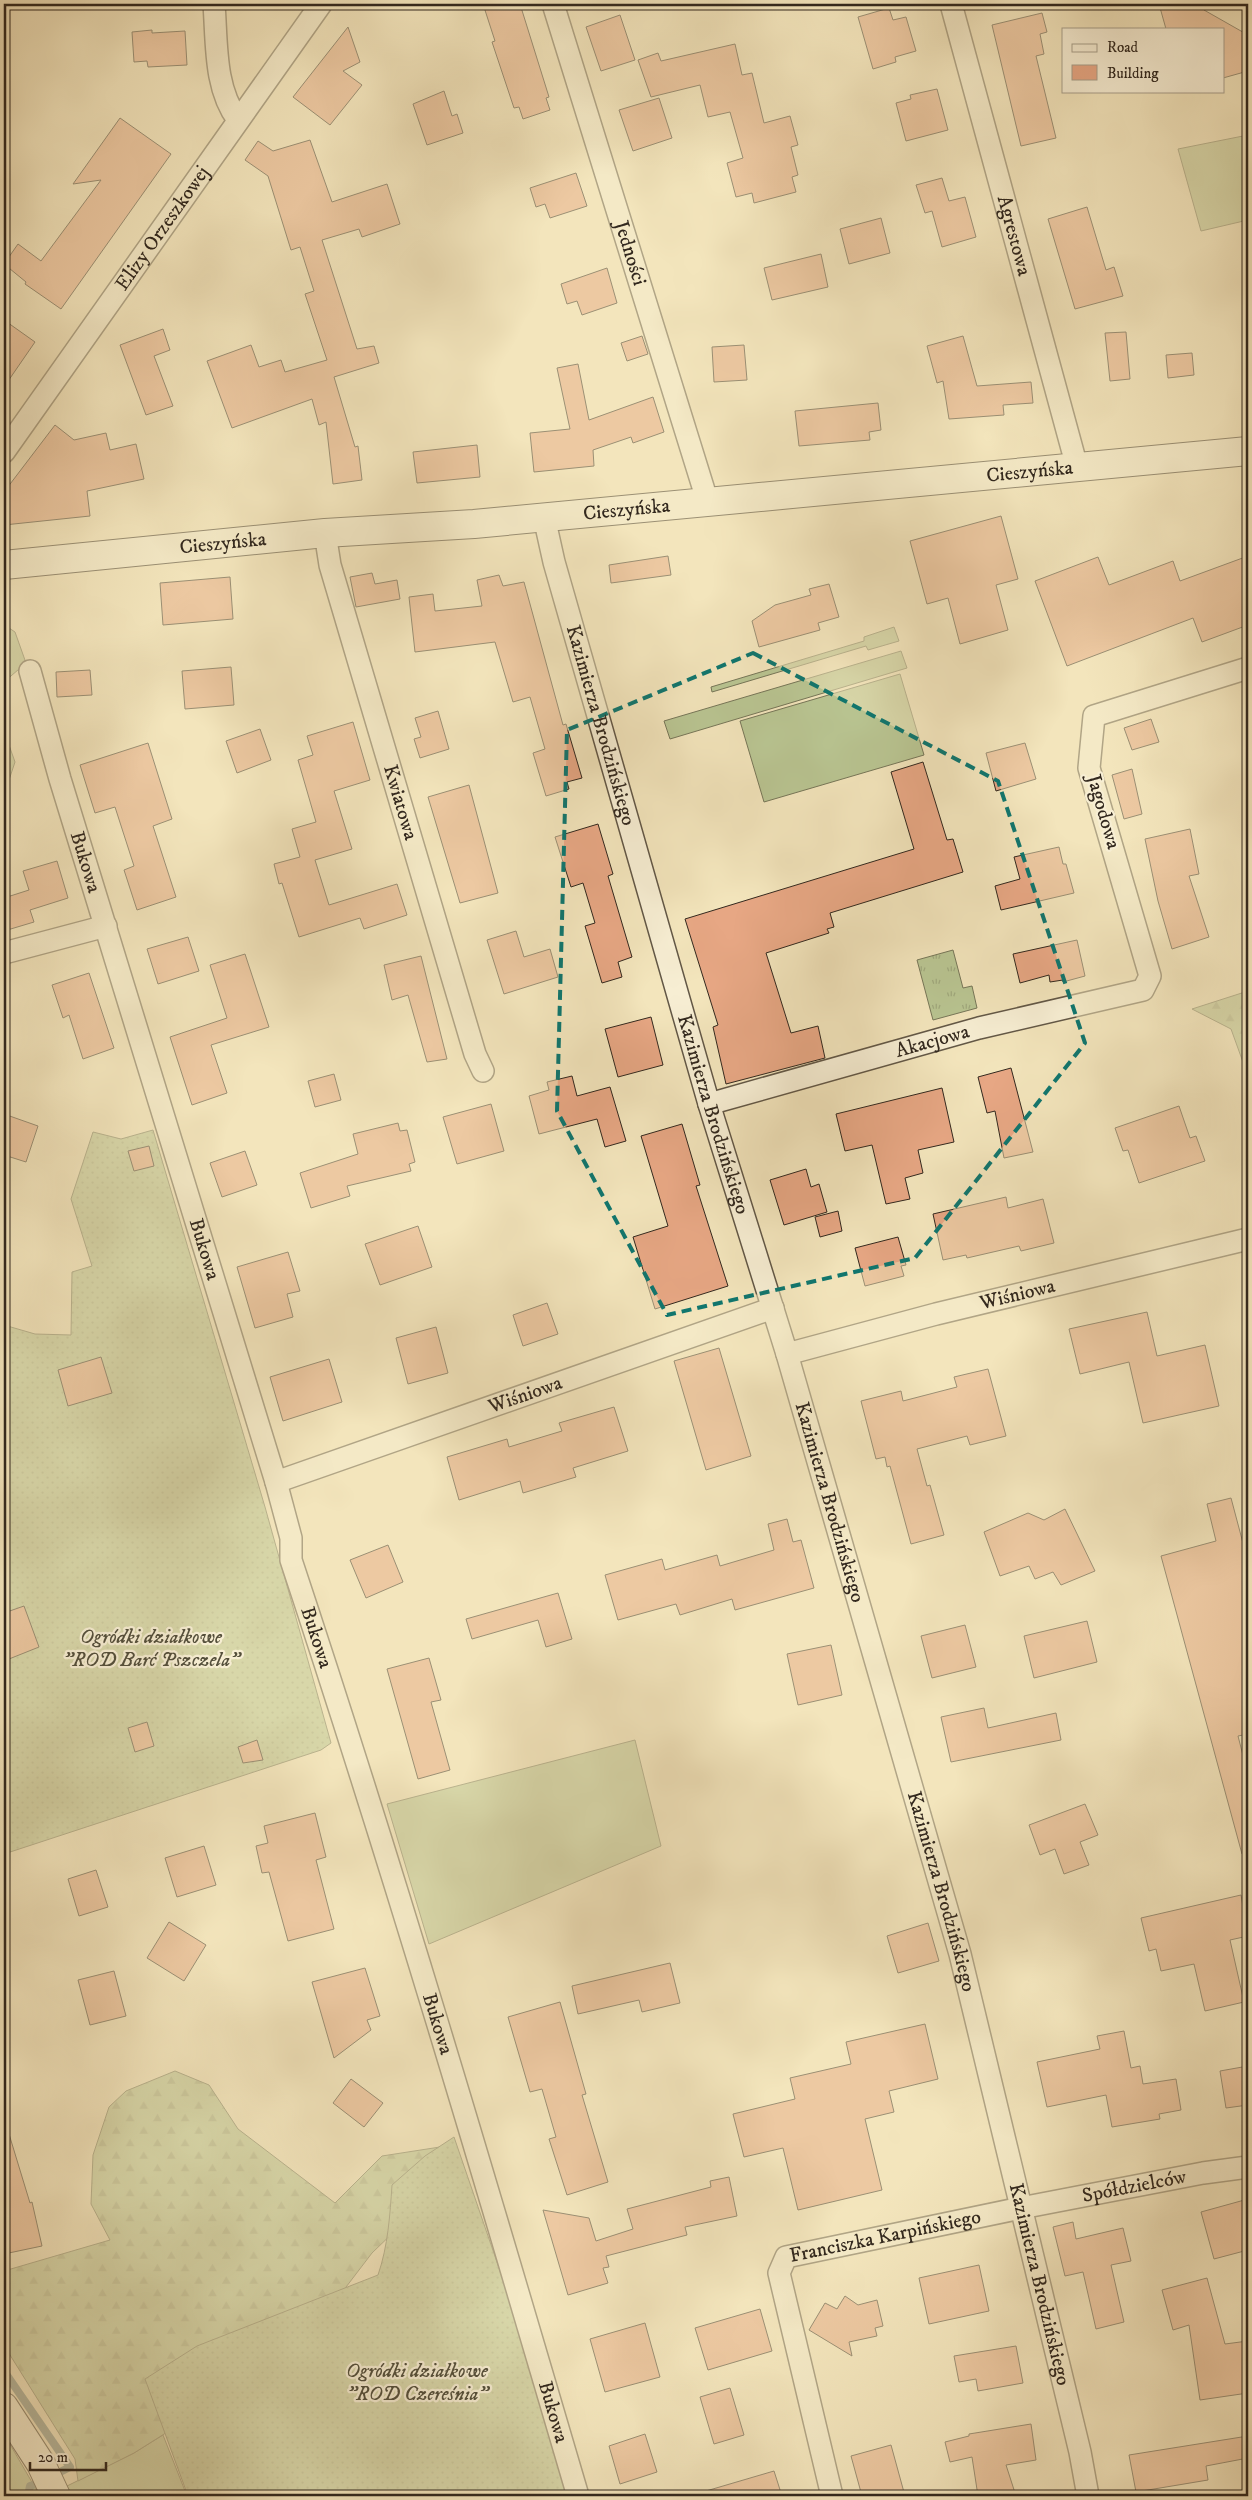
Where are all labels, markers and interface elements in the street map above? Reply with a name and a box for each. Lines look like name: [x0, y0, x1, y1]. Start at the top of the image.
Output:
legend: [1062, 28, 1224, 92]
text: Road: [1107, 38, 1139, 57]
text: Building: [1107, 64, 1159, 83]
street label: Elizy Orzeszkowej: [110, 161, 215, 296]
street label: Agrestowa: [991, 193, 1037, 279]
street label: Jedności: [608, 216, 652, 289]
street label: Cieszyńska: [985, 455, 1075, 488]
street label: Cieszyńska: [582, 493, 671, 526]
street label: Cieszyńska: [178, 526, 268, 560]
street label: Kazimierza Brodzińskiego: [560, 622, 641, 828]
street label: Kwiatowa: [377, 762, 424, 843]
street label: Jagodowa: [1080, 770, 1126, 853]
street label: Bukowa: [64, 828, 107, 896]
street label: Kazimierza Brodzińskiego: [672, 1012, 755, 1217]
street label: Akacjowa: [893, 1019, 973, 1063]
street label: Bukowa: [183, 1215, 226, 1284]
street label: Wiśniowa: [976, 1273, 1058, 1316]
street label: Wiśniowa: [484, 1370, 566, 1420]
street label: Kazimierza Brodzińskiego: [789, 1399, 870, 1605]
street label: Bukowa: [295, 1604, 338, 1672]
park label: Ogródki działkowe "ROD Barć Pszczela": [63, 1625, 242, 1673]
street label: Kazimierza Brodzińskiego: [901, 1788, 981, 1994]
street label: Bukowa: [417, 1990, 459, 2058]
street label: Spółdzielców: [1080, 2164, 1189, 2208]
street label: Kazimierza Brodzińskiego: [1003, 2181, 1076, 2388]
street label: Franciszka Karpińskiego: [787, 2204, 983, 2268]
park label: Ogródki działkowe "ROD Czereśnia": [346, 2359, 491, 2407]
street label: Bukowa: [532, 2378, 574, 2446]
scale bar: [30, 2440, 106, 2472]
text: 20 m: [38, 2448, 68, 2467]

